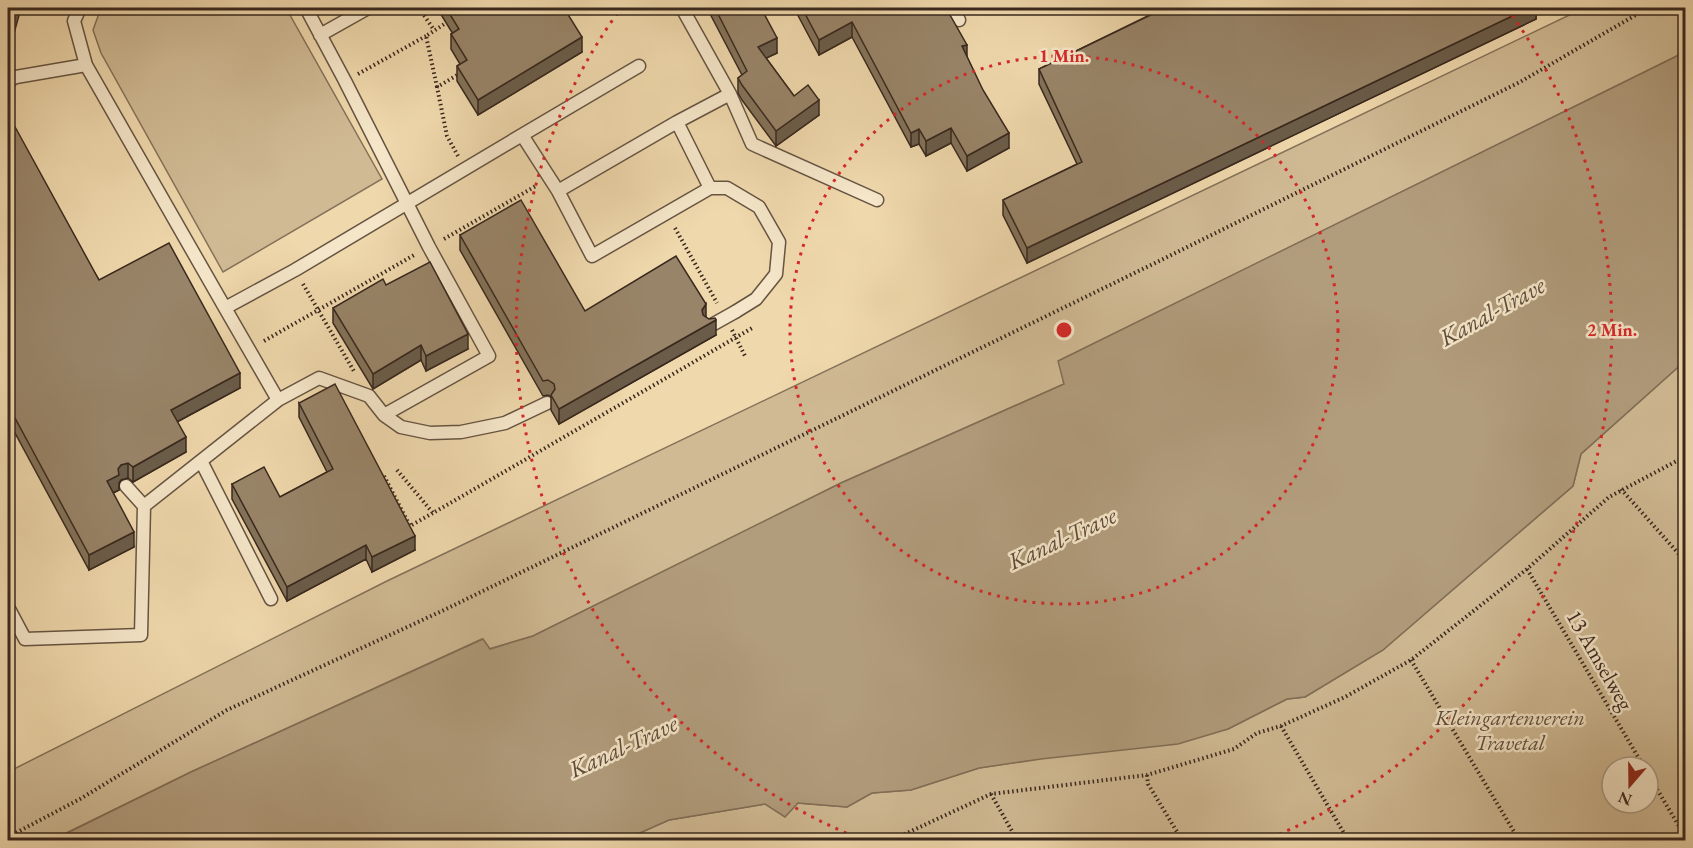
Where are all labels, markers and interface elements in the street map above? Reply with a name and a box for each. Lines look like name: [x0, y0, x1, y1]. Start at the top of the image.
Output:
text: 1 Min.: [1039, 44, 1089, 67]
water label: Kanal-Trave: [1433, 269, 1551, 353]
text: 2 Min.: [1587, 318, 1637, 341]
centre of rings: [1054, 320, 1074, 340]
water label: Kanal-Trave: [1002, 499, 1122, 577]
street label: 13 Amselweg: [1560, 604, 1641, 716]
park label: Kleingartenverein Travetal: [1434, 703, 1585, 757]
water label: Kanal-Trave: [563, 707, 683, 785]
north arrow: [1600, 755, 1660, 815]
text: N: [1615, 787, 1635, 811]

